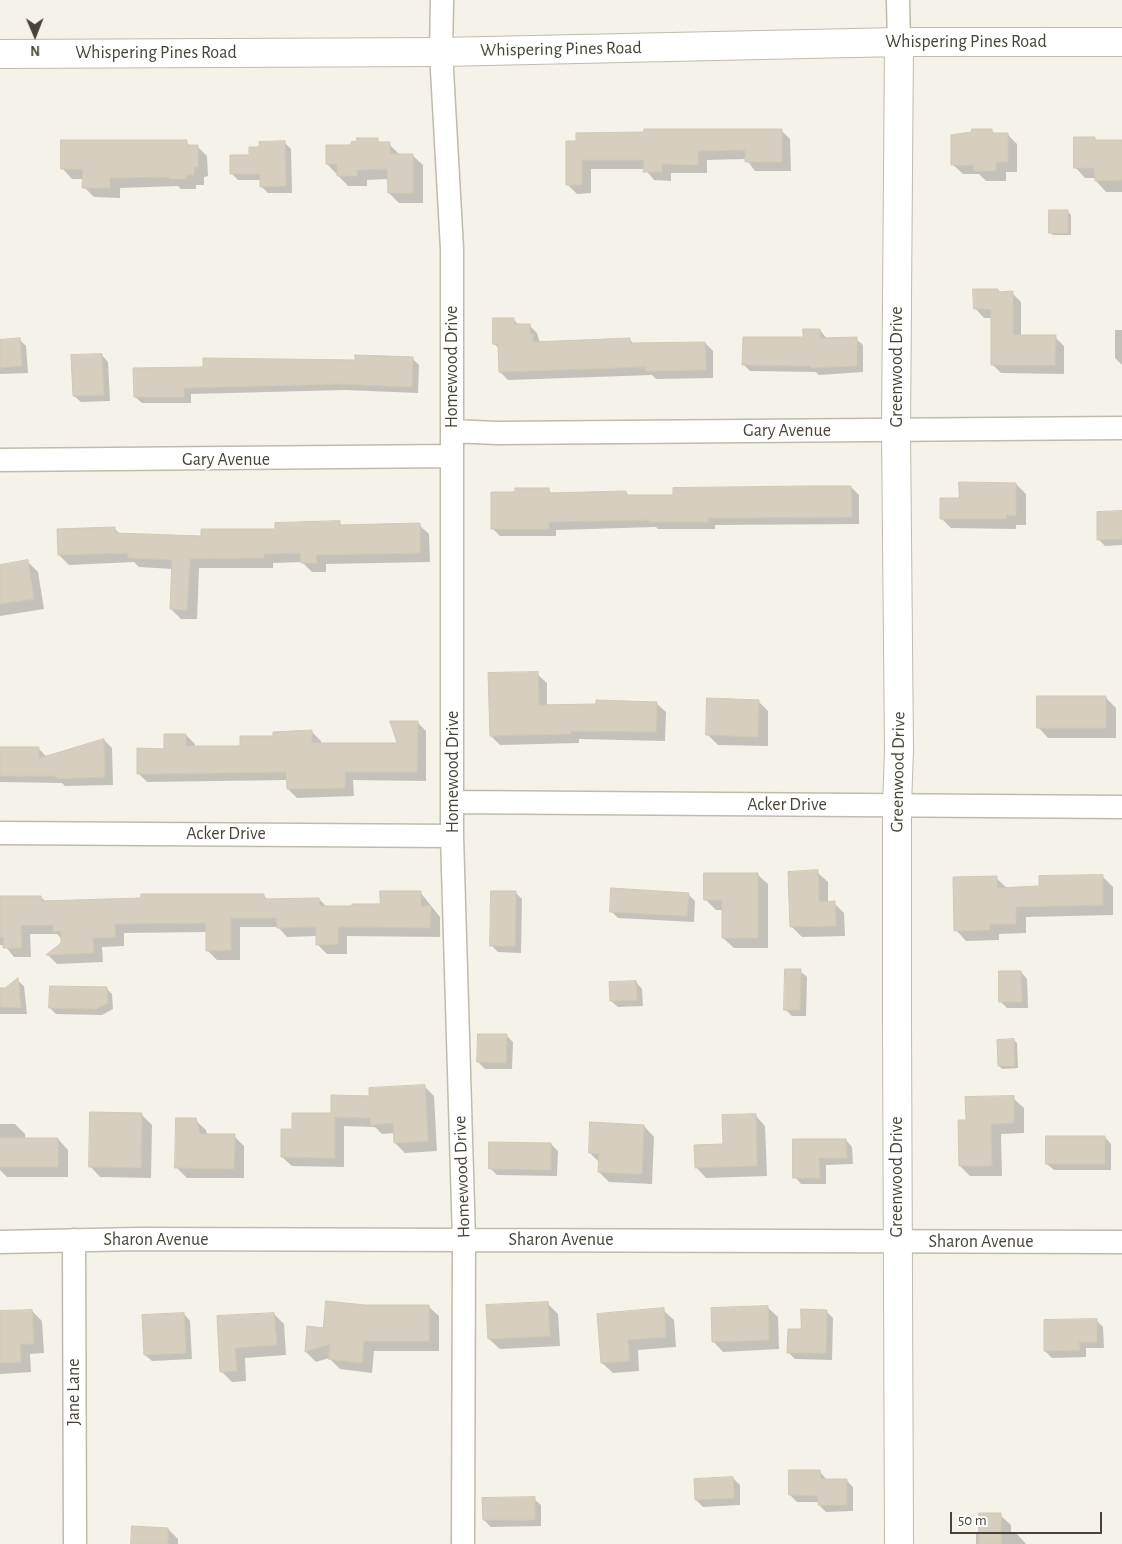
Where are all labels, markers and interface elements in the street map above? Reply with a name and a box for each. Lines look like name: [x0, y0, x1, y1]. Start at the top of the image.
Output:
north arrow: [10, 10, 60, 60]
street label: Whispering Pines Road: [885, 31, 1047, 53]
street label: Whispering Pines Road: [480, 37, 642, 61]
street label: Whispering Pines Road: [75, 42, 237, 64]
text: N: [30, 43, 40, 57]
street label: Homewood Drive: [441, 306, 463, 428]
street label: Greenwood Drive: [886, 306, 908, 428]
street label: Gary Avenue: [743, 420, 831, 442]
street label: Gary Avenue: [182, 449, 270, 471]
street label: Homewood Drive: [442, 711, 464, 833]
street label: Greenwood Drive: [886, 711, 910, 833]
street label: Acker Drive: [747, 794, 827, 816]
street label: Acker Drive: [186, 823, 266, 845]
street label: Homewood Drive: [449, 1115, 475, 1239]
street label: Greenwood Drive: [886, 1116, 908, 1238]
street label: Sharon Avenue: [104, 1229, 208, 1251]
street label: Sharon Avenue: [509, 1229, 613, 1251]
street label: Sharon Avenue: [929, 1231, 1033, 1253]
street label: Jane Lane: [63, 1358, 85, 1426]
scale bar: [952, 1502, 1104, 1534]
text: 50 m: [958, 1513, 987, 1528]

